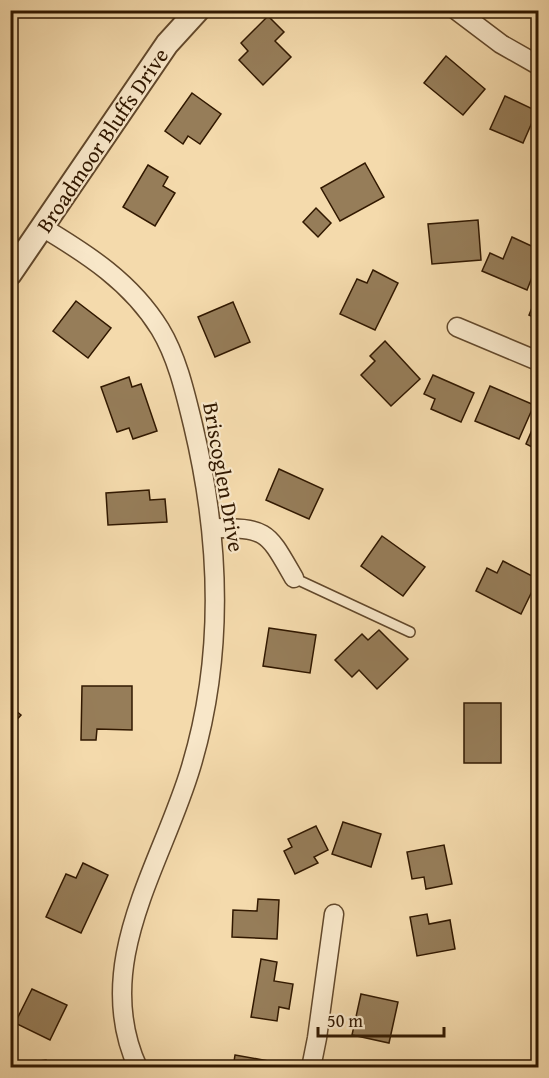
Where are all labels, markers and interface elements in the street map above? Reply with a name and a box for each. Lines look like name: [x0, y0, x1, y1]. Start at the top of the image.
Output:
street label: Broadmoor Bluffs Drive: [28, 41, 176, 239]
street label: Briscoglen Drive: [195, 400, 253, 554]
scale bar: [318, 1000, 444, 1038]
text: 50 m: [327, 1007, 363, 1034]

